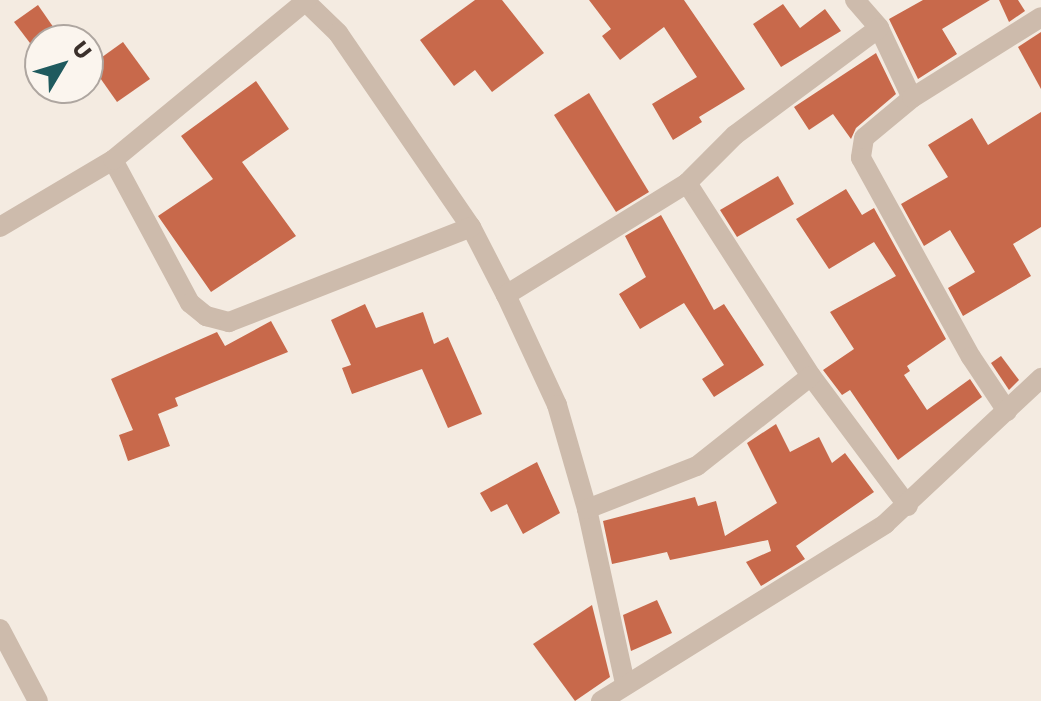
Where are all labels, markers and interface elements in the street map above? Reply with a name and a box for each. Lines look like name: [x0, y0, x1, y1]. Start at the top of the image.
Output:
north arrow: [24, 24, 104, 104]
text: U: [65, 34, 99, 66]

